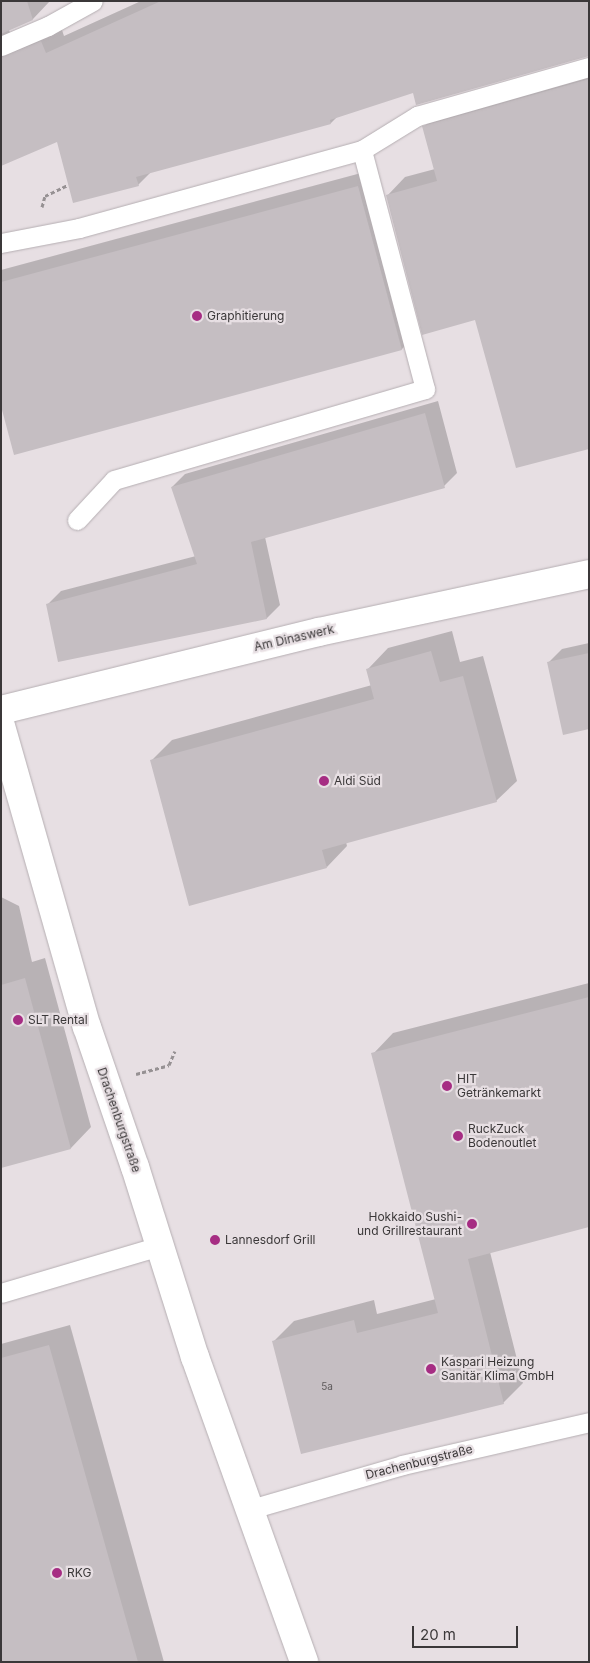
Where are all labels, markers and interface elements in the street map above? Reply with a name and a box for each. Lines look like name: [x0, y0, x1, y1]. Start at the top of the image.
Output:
place label: Graphitierung: [207, 309, 284, 323]
marker: Graphitierung: [191, 310, 203, 322]
street label: Am Dinaswerk: [253, 622, 335, 654]
place label: Aldi Süd: [334, 774, 381, 788]
marker: Aldi Süd: [318, 775, 330, 787]
place label: SLT Rental: [28, 1013, 88, 1027]
marker: SLT Rental: [12, 1014, 24, 1026]
street label: Drachenburgstraße: [94, 1066, 144, 1174]
place label: HIT Getränkemarkt: [457, 1072, 541, 1100]
marker: HIT Getränkemarkt: [441, 1080, 453, 1092]
place label: RuckZuck Bodenoutlet: [468, 1122, 537, 1150]
marker: RuckZuck Bodenoutlet: [452, 1130, 464, 1142]
place label: Hokkaido Sushi- und Grillrestaurant: [357, 1210, 462, 1238]
marker: Hokkaido Sushi- und Grillrestaurant: [466, 1218, 478, 1230]
place label: Lannesdorf Grill: [225, 1233, 315, 1247]
marker: Lannesdorf Grill: [209, 1234, 221, 1246]
place label: Kaspari Heizung Sanitär Klima GmbH: [441, 1355, 554, 1383]
marker: Kaspari Heizung Sanitär Klima GmbH: [425, 1363, 437, 1375]
house number: 5a: [321, 1381, 333, 1393]
street label: Drachenburgstraße: [364, 1442, 474, 1482]
place label: RKG: [67, 1566, 91, 1580]
marker: RKG: [51, 1567, 63, 1579]
scale bar: [415, 1616, 521, 1648]
text: 20 m: [420, 1625, 456, 1644]

